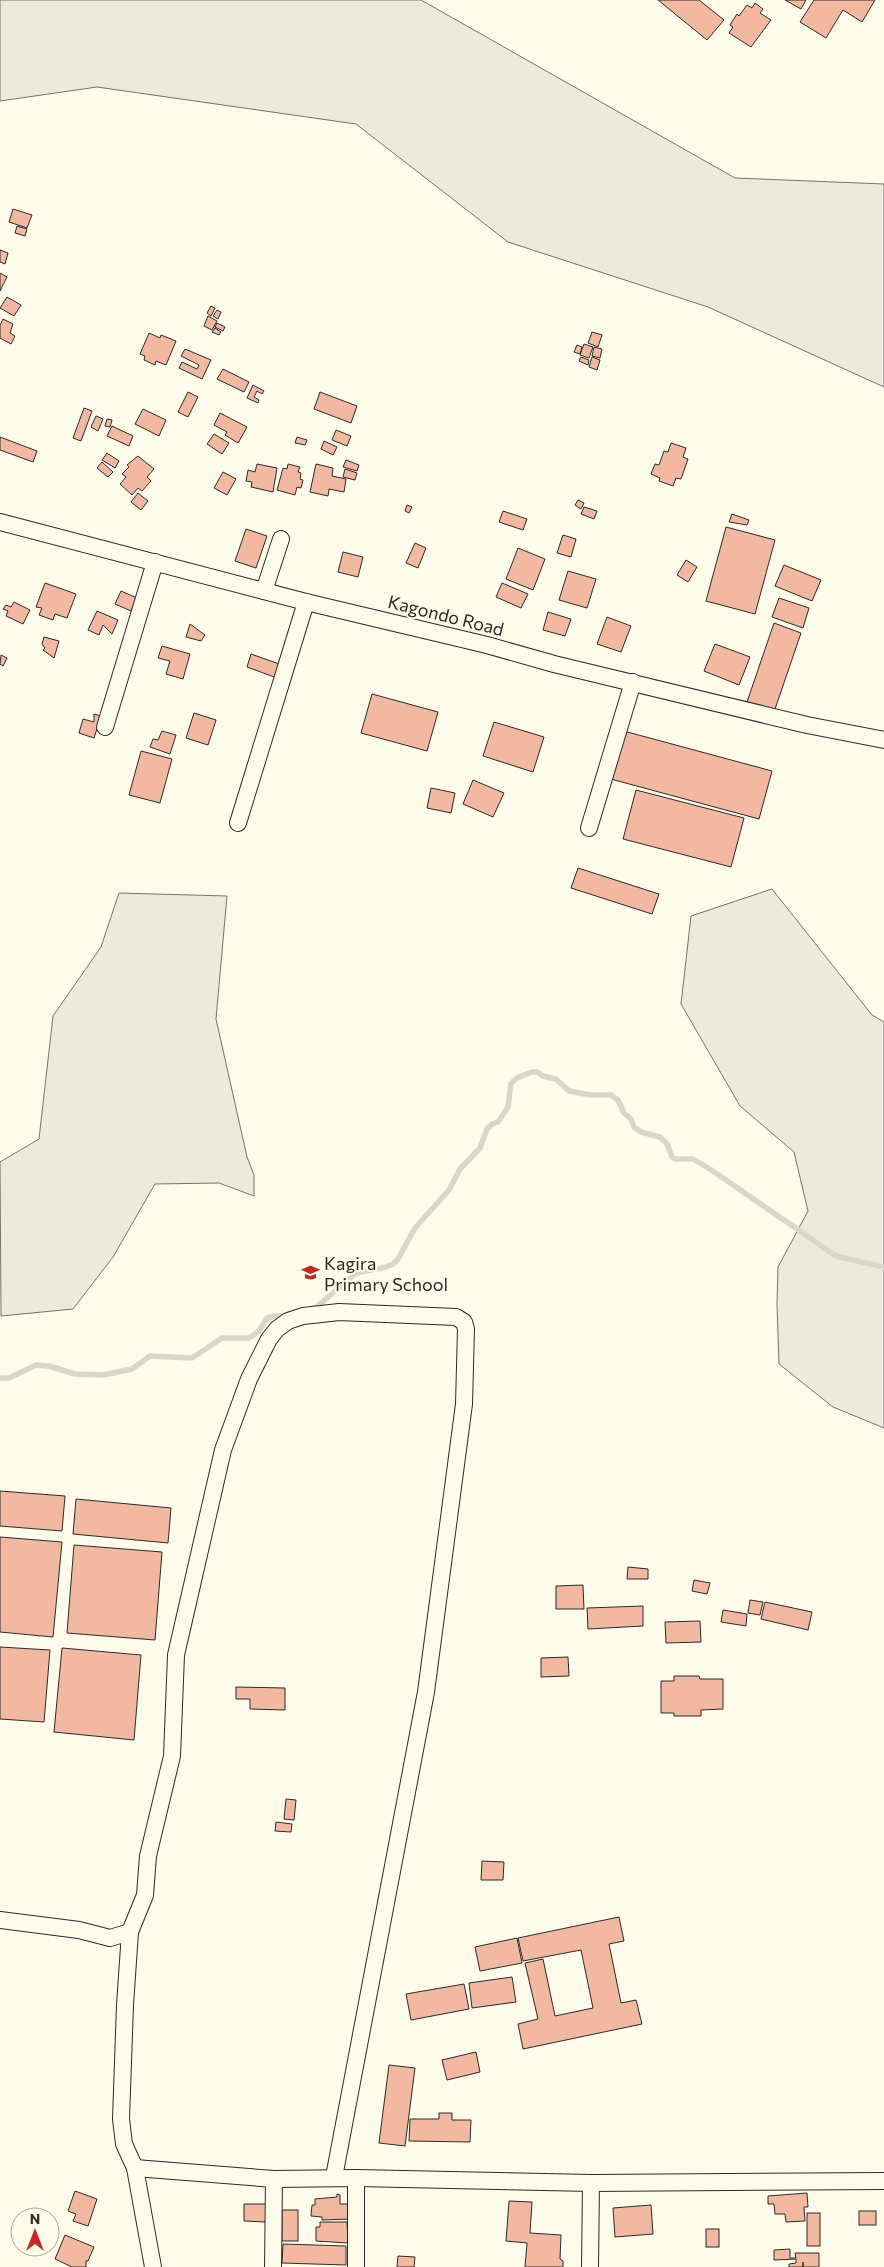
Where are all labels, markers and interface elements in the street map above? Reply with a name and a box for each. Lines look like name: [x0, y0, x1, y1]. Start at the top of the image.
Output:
street label: Kagondo Road: [386, 590, 506, 640]
place label: Kagira Primary School: [324, 1252, 448, 1295]
school or university icon: Kagira Primary School: [300, 1263, 320, 1283]
north arrow: [10, 2207, 60, 2257]
text: N: [30, 2210, 40, 2227]

